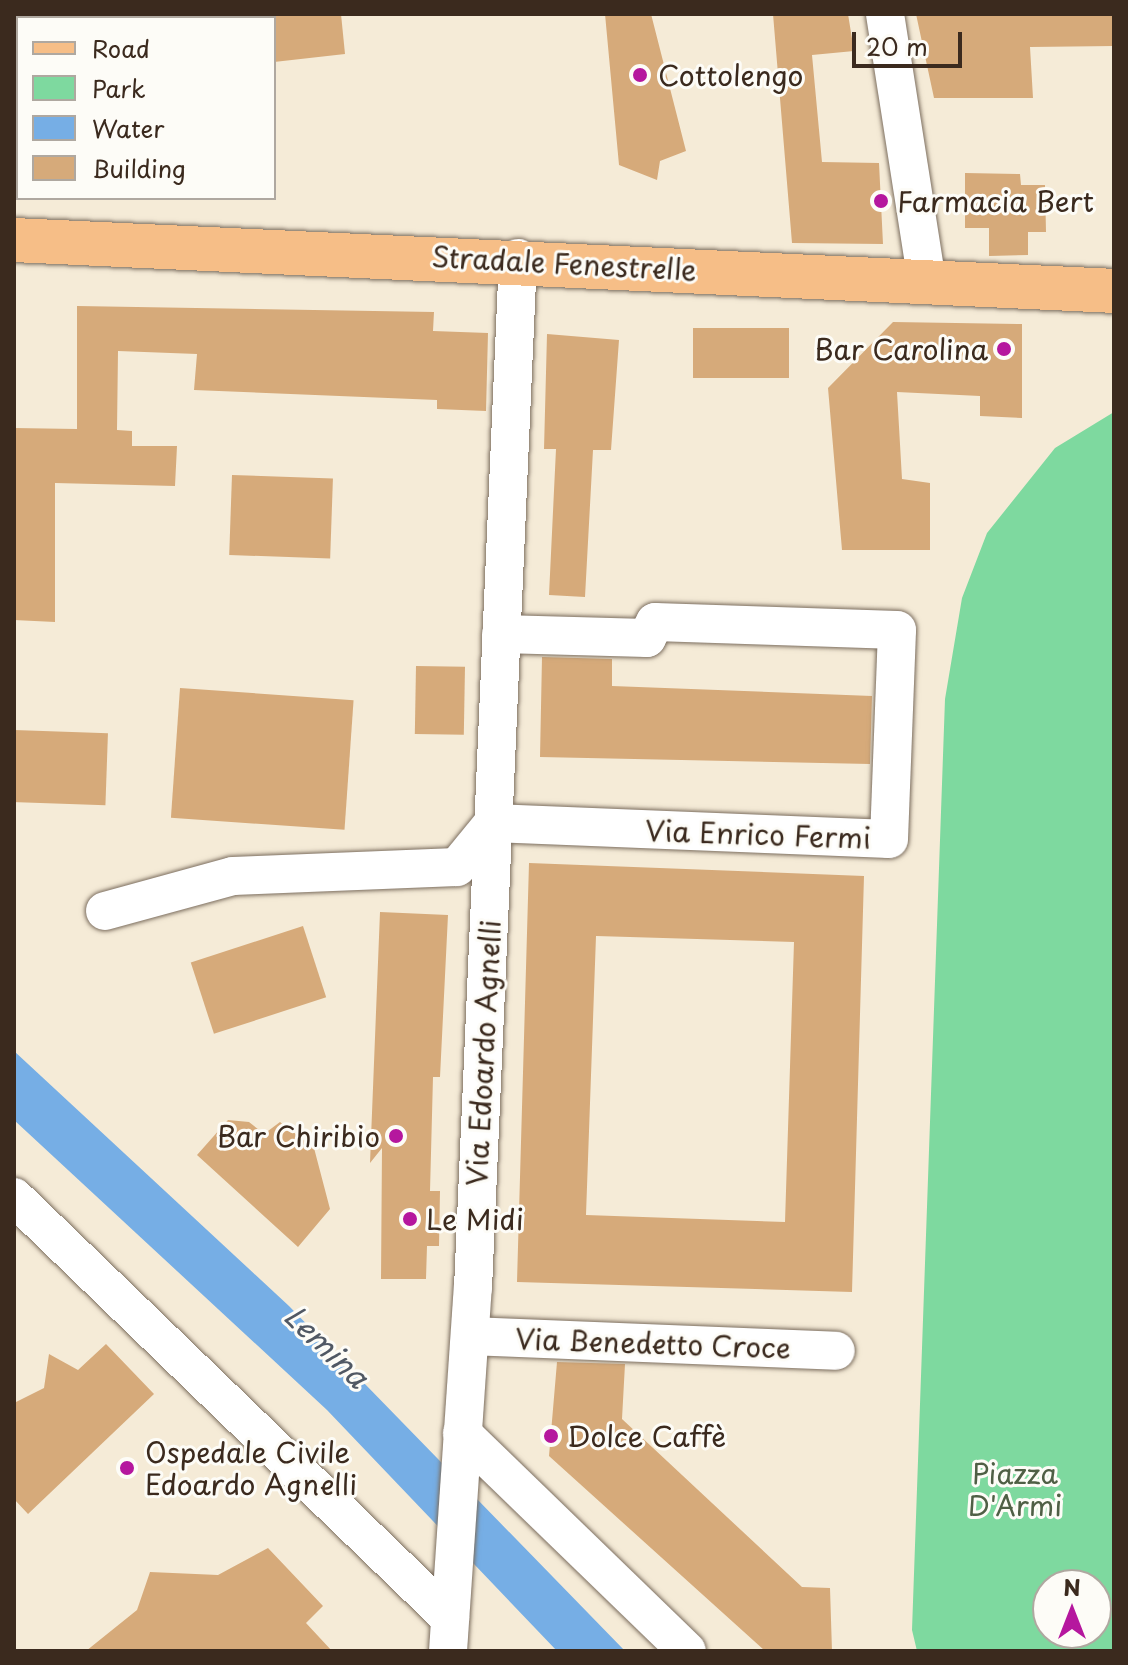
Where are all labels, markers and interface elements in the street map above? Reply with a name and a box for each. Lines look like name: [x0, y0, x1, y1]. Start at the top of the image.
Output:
legend: [16, 16, 276, 200]
scale bar: [856, 16, 966, 66]
text: 20 m: [866, 28, 928, 64]
text: Road: [92, 30, 150, 66]
place label: Cottolengo: [658, 58, 803, 92]
marker: Cottolengo: [629, 64, 651, 86]
text: Park: [92, 70, 146, 106]
text: Water: [92, 110, 164, 146]
text: Building: [92, 150, 186, 186]
place label: Farmacia Bert: [897, 184, 1094, 218]
marker: Farmacia Bert: [872, 192, 890, 210]
street label: Stradale Fenestrelle: [429, 239, 699, 287]
place label: Bar Carolina: [815, 332, 988, 366]
marker: Bar Carolina: [995, 340, 1013, 358]
street label: Via Enrico Fermi: [645, 813, 871, 855]
street label: Via Edoardo Agnelli: [459, 920, 507, 1186]
place label: Bar Chiribio: [218, 1119, 380, 1153]
marker: Bar Chiribio: [387, 1127, 405, 1145]
place label: Le Midi: [426, 1202, 524, 1236]
marker: Le Midi: [401, 1210, 419, 1228]
water label: Lemina: [278, 1297, 376, 1395]
street label: Via Benedetto Croce: [514, 1321, 792, 1365]
place label: Dolce Caffè: [567, 1419, 728, 1453]
marker: Dolce Caffè: [542, 1427, 560, 1445]
place label: Ospedale Civile Edoardo Agnelli: [145, 1435, 357, 1501]
park label: Piazza D'Armi: [968, 1456, 1062, 1522]
marker: Ospedale Civile Edoardo Agnelli: [116, 1457, 138, 1479]
north arrow: [1032, 1569, 1112, 1649]
text: N: [1063, 1570, 1081, 1603]

